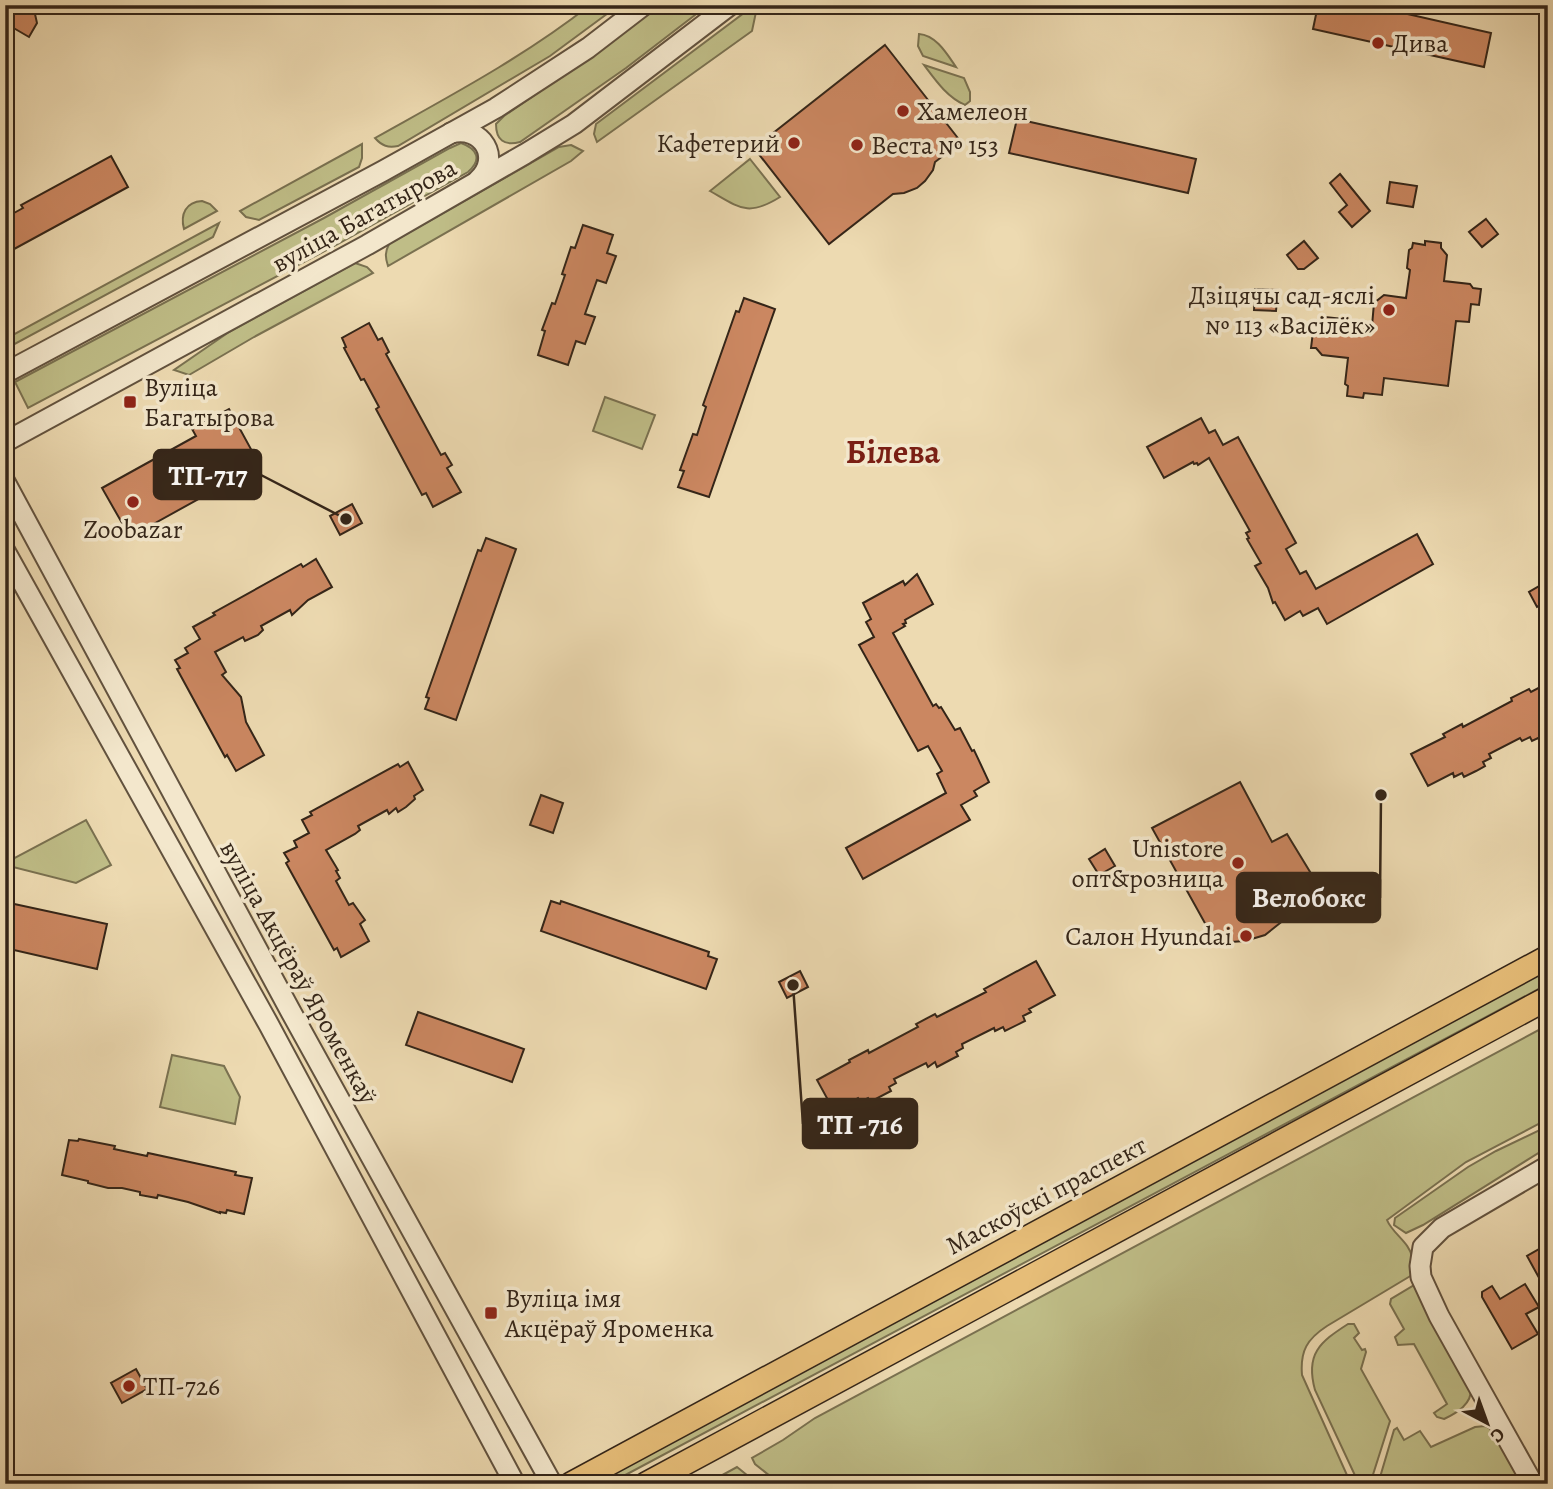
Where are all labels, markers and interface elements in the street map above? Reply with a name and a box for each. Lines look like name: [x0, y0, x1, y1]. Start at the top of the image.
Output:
place label: Дива: [1392, 26, 1448, 61]
marker: Дива: [1370, 35, 1386, 51]
place label: Хамелеон: [917, 94, 1028, 129]
marker: Хамелеон: [895, 103, 911, 119]
place label: Кафетерий: [656, 126, 780, 161]
place label: Веста № 153: [871, 128, 999, 163]
marker: Кафетерий: [786, 135, 802, 151]
marker: Веста № 153: [849, 137, 865, 153]
street label: вуліца Багатырова: [266, 150, 463, 281]
place label: Дзіцячы сад-яслі № 113 «Васілёк»: [1189, 278, 1375, 343]
marker: Дзіцячы сад-яслі № 113 «Васілёк»: [1381, 302, 1397, 318]
place label: Вуліца Багатырова: [144, 370, 274, 435]
marker: Вуліца Багатырова: [122, 394, 138, 410]
district label: Білева: [846, 429, 941, 474]
callout: ТП-717: [154, 450, 261, 499]
text: ТП-717: [168, 457, 248, 495]
marker: Zoobazar: [125, 494, 141, 510]
place label: Zoobazar: [83, 512, 183, 547]
place label: Unistore опт&розница: [1072, 831, 1224, 896]
street label: вуліца Акцёраў Яроменкаў: [212, 834, 386, 1110]
marker: Unistore опт&розница: [1230, 855, 1246, 871]
callout: Велобокс: [1237, 873, 1380, 922]
text: Велобокс: [1252, 879, 1366, 917]
place label: Салон Hyundai: [1065, 919, 1232, 954]
marker: Салон Hyundai: [1238, 928, 1254, 944]
callout: ТП -716: [803, 1099, 917, 1148]
text: ТП -716: [817, 1106, 903, 1144]
street label: Маскоўскі праспект: [940, 1128, 1153, 1263]
place label: Вуліца імя Акцёраў Яроменка: [504, 1281, 714, 1346]
marker: Вуліца імя Акцёраў Яроменка: [483, 1305, 499, 1321]
place label: ТП-726: [143, 1369, 220, 1404]
marker: ТП-726: [121, 1378, 137, 1394]
north arrow: [1452, 1388, 1522, 1458]
text: С: [1485, 1421, 1510, 1449]

